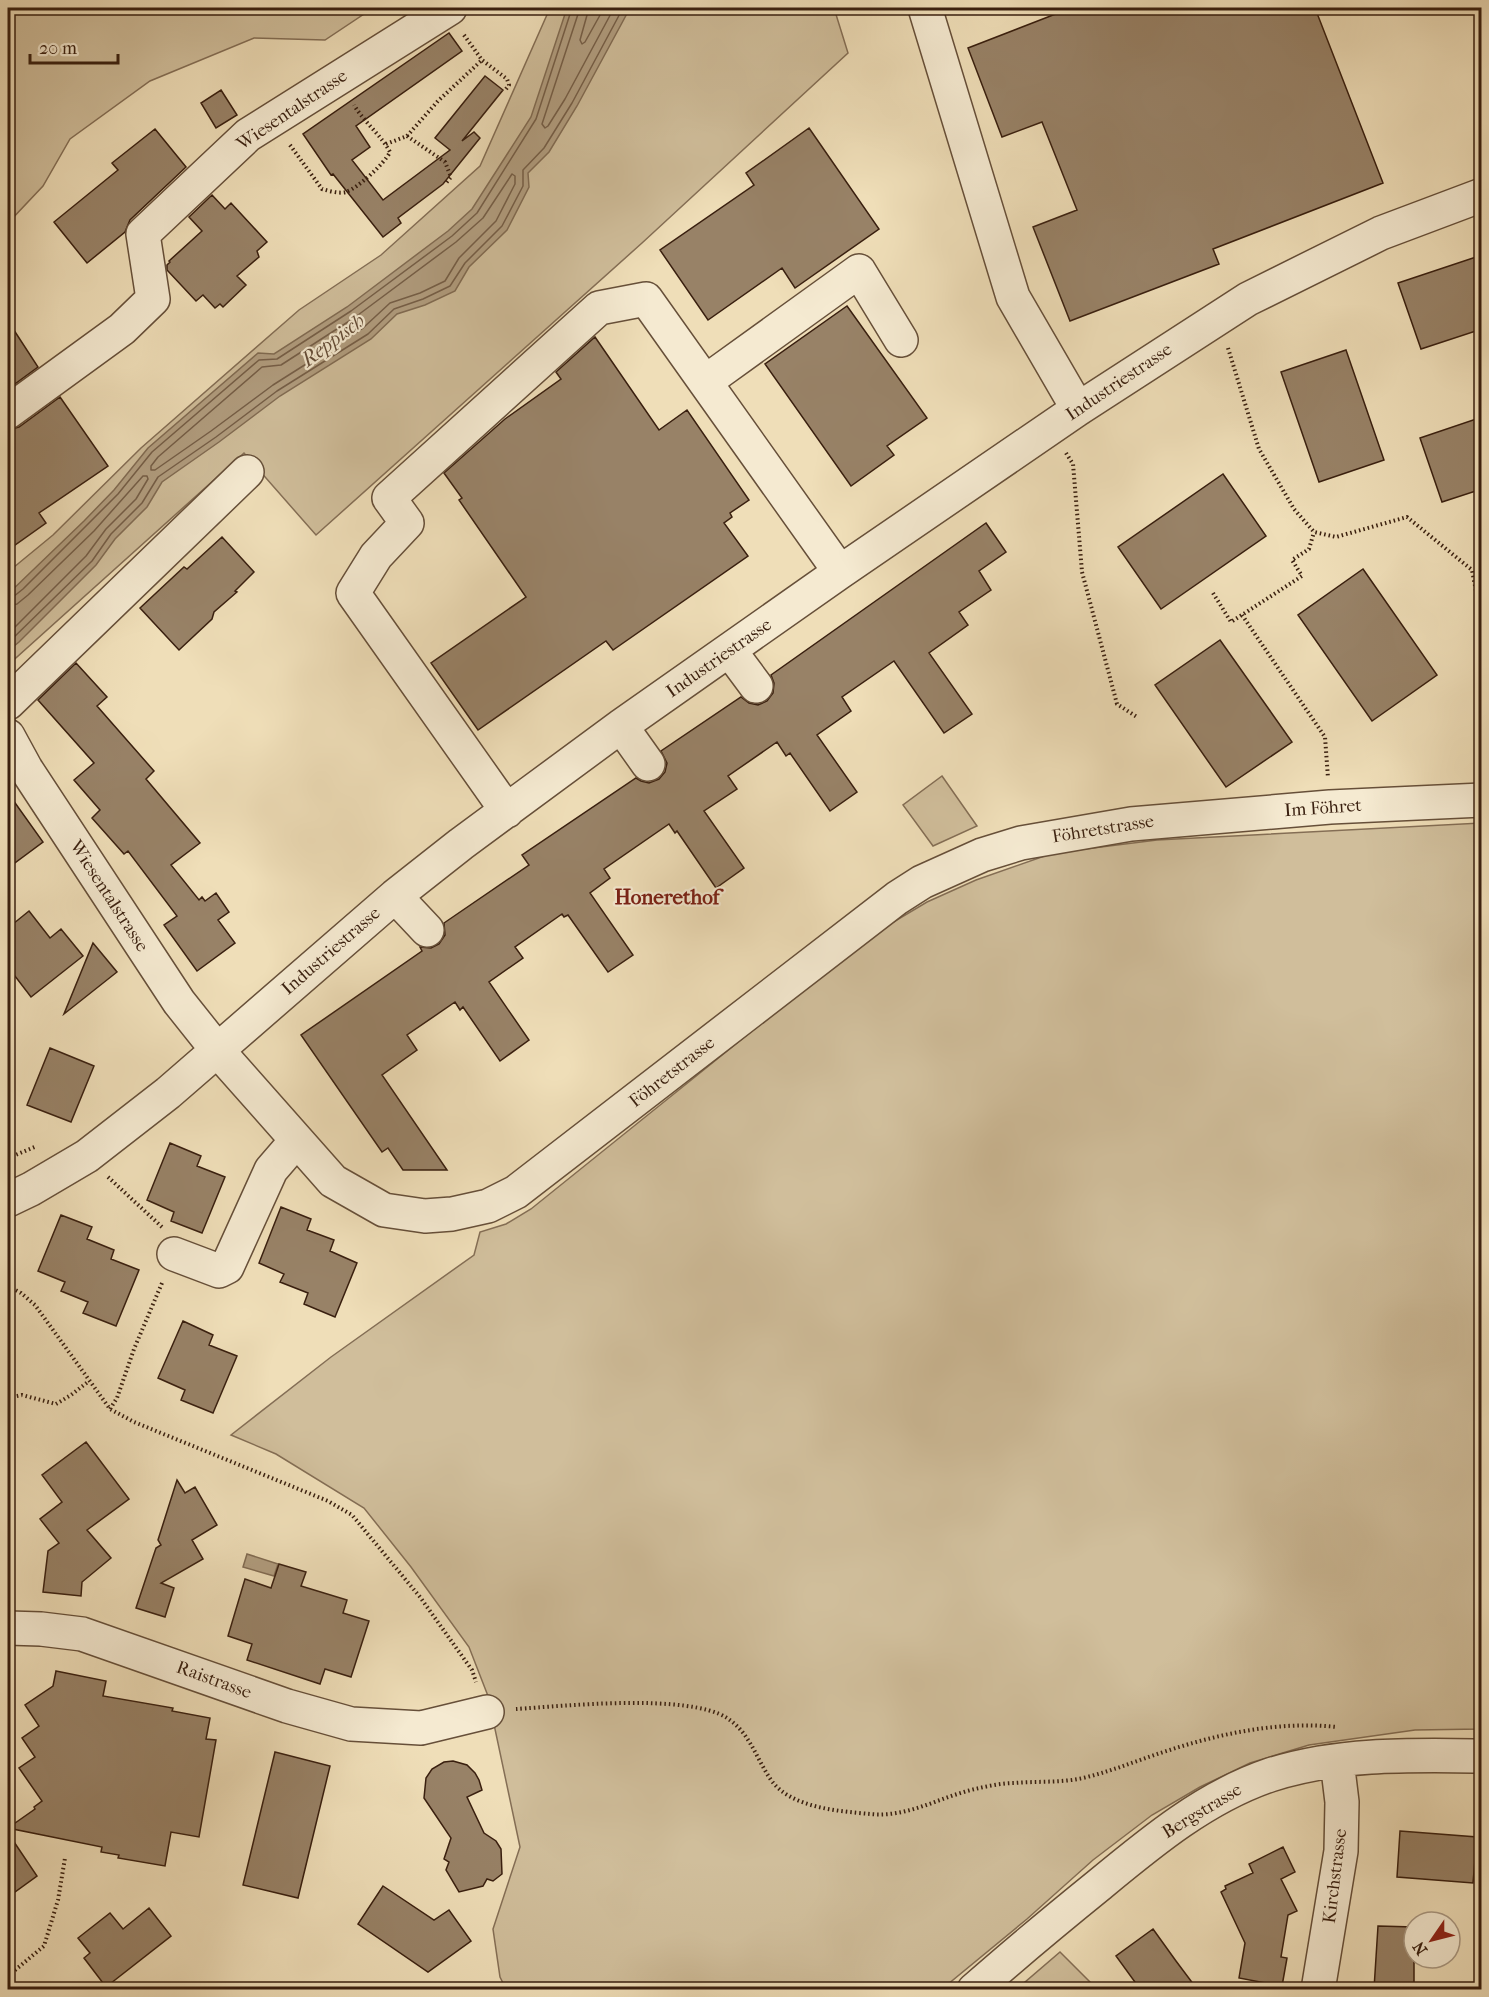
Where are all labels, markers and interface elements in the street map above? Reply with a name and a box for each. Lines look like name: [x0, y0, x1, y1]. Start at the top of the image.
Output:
scale bar: [30, 27, 118, 65]
text: 20 m: [39, 38, 77, 59]
street label: Wiesentalstrasse: [232, 65, 351, 155]
water label: Reppisch: [295, 309, 369, 372]
street label: Industriestrasse: [1062, 339, 1176, 425]
street label: Industriestrasse: [662, 614, 776, 702]
street label: Im Föhret: [1284, 795, 1363, 821]
street label: Föhretstrasse: [1051, 811, 1155, 847]
street label: Wiesentalstrasse: [65, 836, 153, 956]
district label: Honerethof: [614, 885, 725, 909]
street label: Industriestrasse: [278, 903, 385, 999]
street label: Föhretstrasse: [625, 1032, 719, 1112]
street label: Raistrasse: [174, 1657, 254, 1703]
street label: Bergstrasse: [1158, 1779, 1246, 1843]
street label: Kirchstrasse: [1319, 1827, 1351, 1925]
north arrow: [1402, 1910, 1462, 1970]
text: N: [1408, 1937, 1431, 1959]

